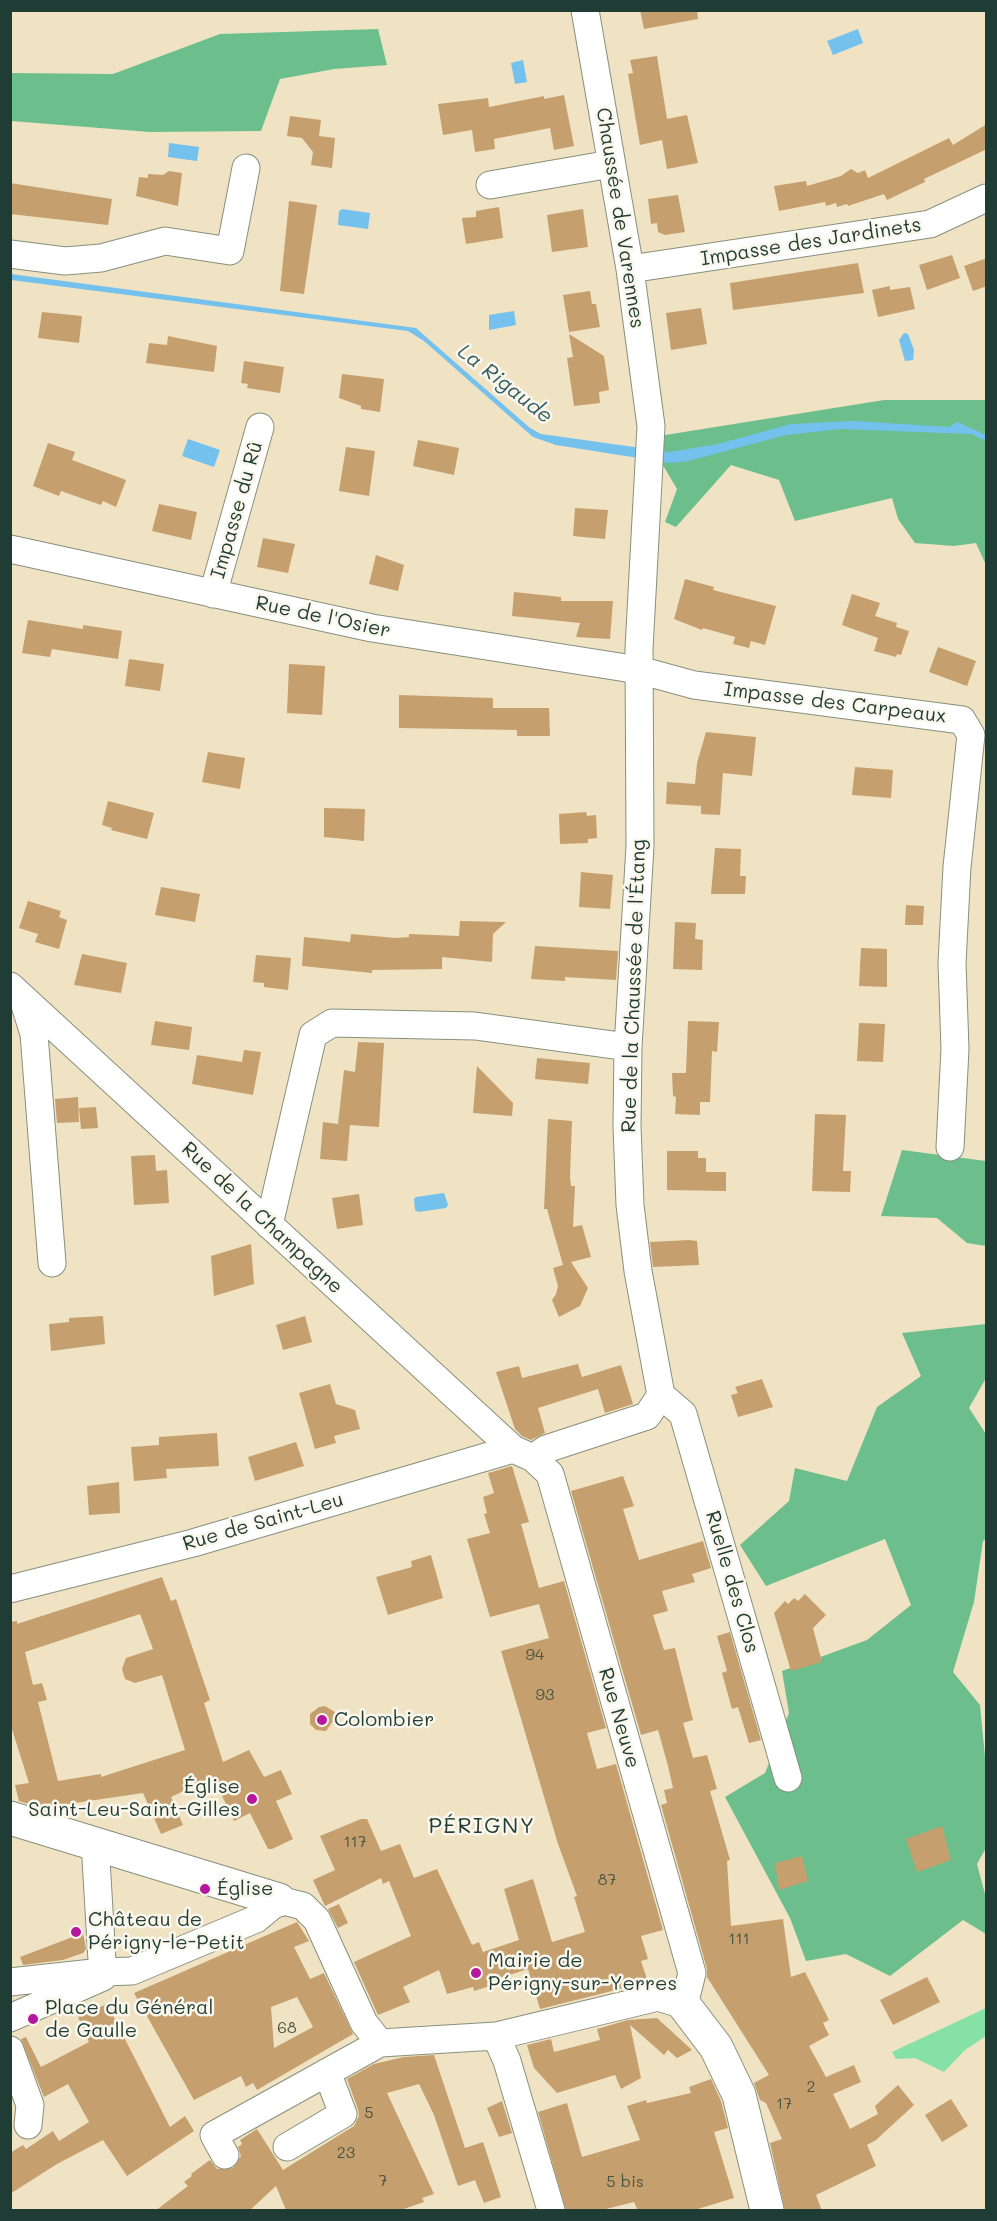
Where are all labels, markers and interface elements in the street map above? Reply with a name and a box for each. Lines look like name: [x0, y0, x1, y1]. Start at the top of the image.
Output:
street label: Chaussée de Varennes: [591, 106, 649, 330]
street label: Impasse des Jardinets: [699, 213, 923, 271]
water label: La Rigaude: [452, 339, 558, 429]
street label: Impasse du Rû: [206, 439, 268, 581]
street label: Rue de l'Osier: [253, 591, 393, 643]
street label: Impasse des Carpeaux: [722, 677, 948, 729]
street label: Rue de la Chaussée de l'Étang: [617, 839, 651, 1133]
street label: Rue de la Champagne: [176, 1137, 348, 1299]
street label: Rue de Saint-Leu: [180, 1488, 346, 1556]
street label: Ruelle des Clos: [700, 1508, 764, 1656]
house number: 94: [526, 1645, 544, 1665]
street label: Rue Neuve: [593, 1665, 645, 1771]
house number: 93: [536, 1685, 554, 1705]
place label: Colombier: [334, 1708, 434, 1732]
marker: Colombier: [315, 1713, 329, 1727]
place label: Église Saint-Leu-Saint-Gilles: [28, 1775, 240, 1822]
marker: Église Saint-Leu-Saint-Gilles: [245, 1792, 259, 1806]
district label: PÉRIGNY: [428, 1813, 536, 1839]
house number: 117: [343, 1832, 367, 1852]
house number: 87: [598, 1870, 616, 1890]
place label: Église: [217, 1877, 273, 1901]
marker: Église: [198, 1882, 212, 1896]
place label: Château de Périgny-le-Petit: [88, 1908, 244, 1955]
marker: Château de Périgny-le-Petit: [69, 1925, 83, 1939]
house number: 111: [728, 1929, 750, 1949]
place label: Mairie de Périgny-sur-Yerres: [488, 1949, 677, 1996]
marker: Mairie de Périgny-sur-Yerres: [469, 1966, 483, 1980]
place label: Place du Général de Gaulle: [45, 1996, 213, 2043]
marker: Place du Général de Gaulle: [26, 2012, 40, 2026]
house number: 68: [277, 2018, 297, 2038]
house number: 2: [807, 2077, 815, 2097]
house number: 17: [776, 2094, 792, 2114]
house number: 5: [364, 2103, 374, 2123]
house number: 23: [337, 2143, 355, 2163]
house number: 7: [379, 2171, 387, 2191]
house number: 5 bis: [606, 2172, 644, 2192]

